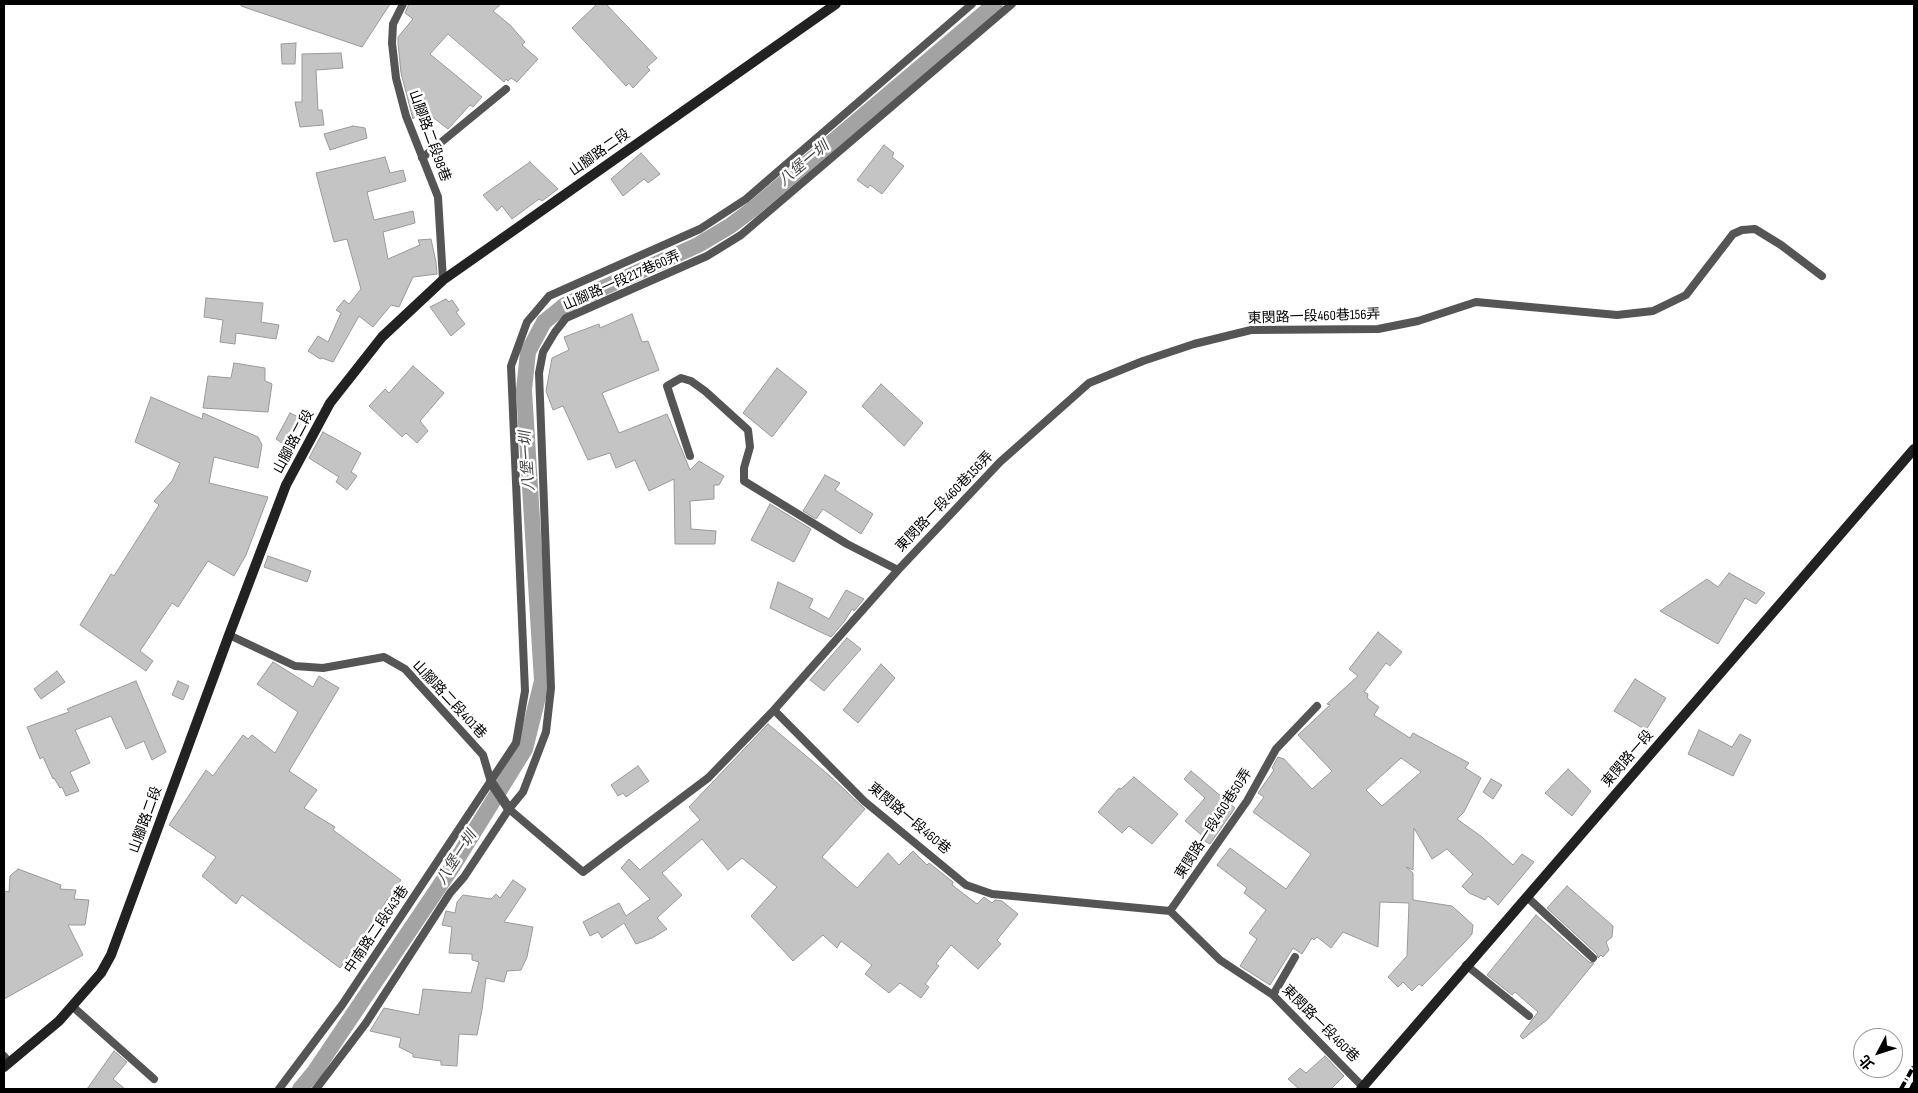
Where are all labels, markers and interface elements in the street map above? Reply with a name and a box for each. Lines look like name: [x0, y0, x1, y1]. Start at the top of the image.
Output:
street label: 山腳路二段98巷: [405, 88, 453, 184]
street label: 山腳路二段: [567, 126, 633, 180]
water label: 八堡一圳: [775, 138, 833, 190]
street label: 山腳路一段217巷60弄: [561, 248, 683, 314]
street label: 東閔路一段460巷156弄: [1247, 306, 1381, 328]
street label: 山腳路二段: [270, 407, 318, 477]
water label: 八堡一圳: [517, 430, 539, 492]
street label: 東閔路一段460巷156弄: [893, 448, 997, 556]
street label: 山腳路二段401巷: [408, 657, 490, 743]
street label: 東閔路一段: [1599, 727, 1657, 791]
street label: 東閔路一段460巷50弄: [1172, 766, 1256, 882]
street label: 東閔路一段460巷: [864, 780, 954, 858]
street label: 山腳路二段: [126, 784, 166, 856]
water label: 八堡一圳: [433, 828, 481, 888]
street label: 中南路二段643巷: [341, 883, 413, 977]
street label: 東閔路一段460巷: [1278, 982, 1362, 1066]
north arrow: [1853, 1028, 1903, 1078]
text: 北: [1856, 1051, 1878, 1073]

